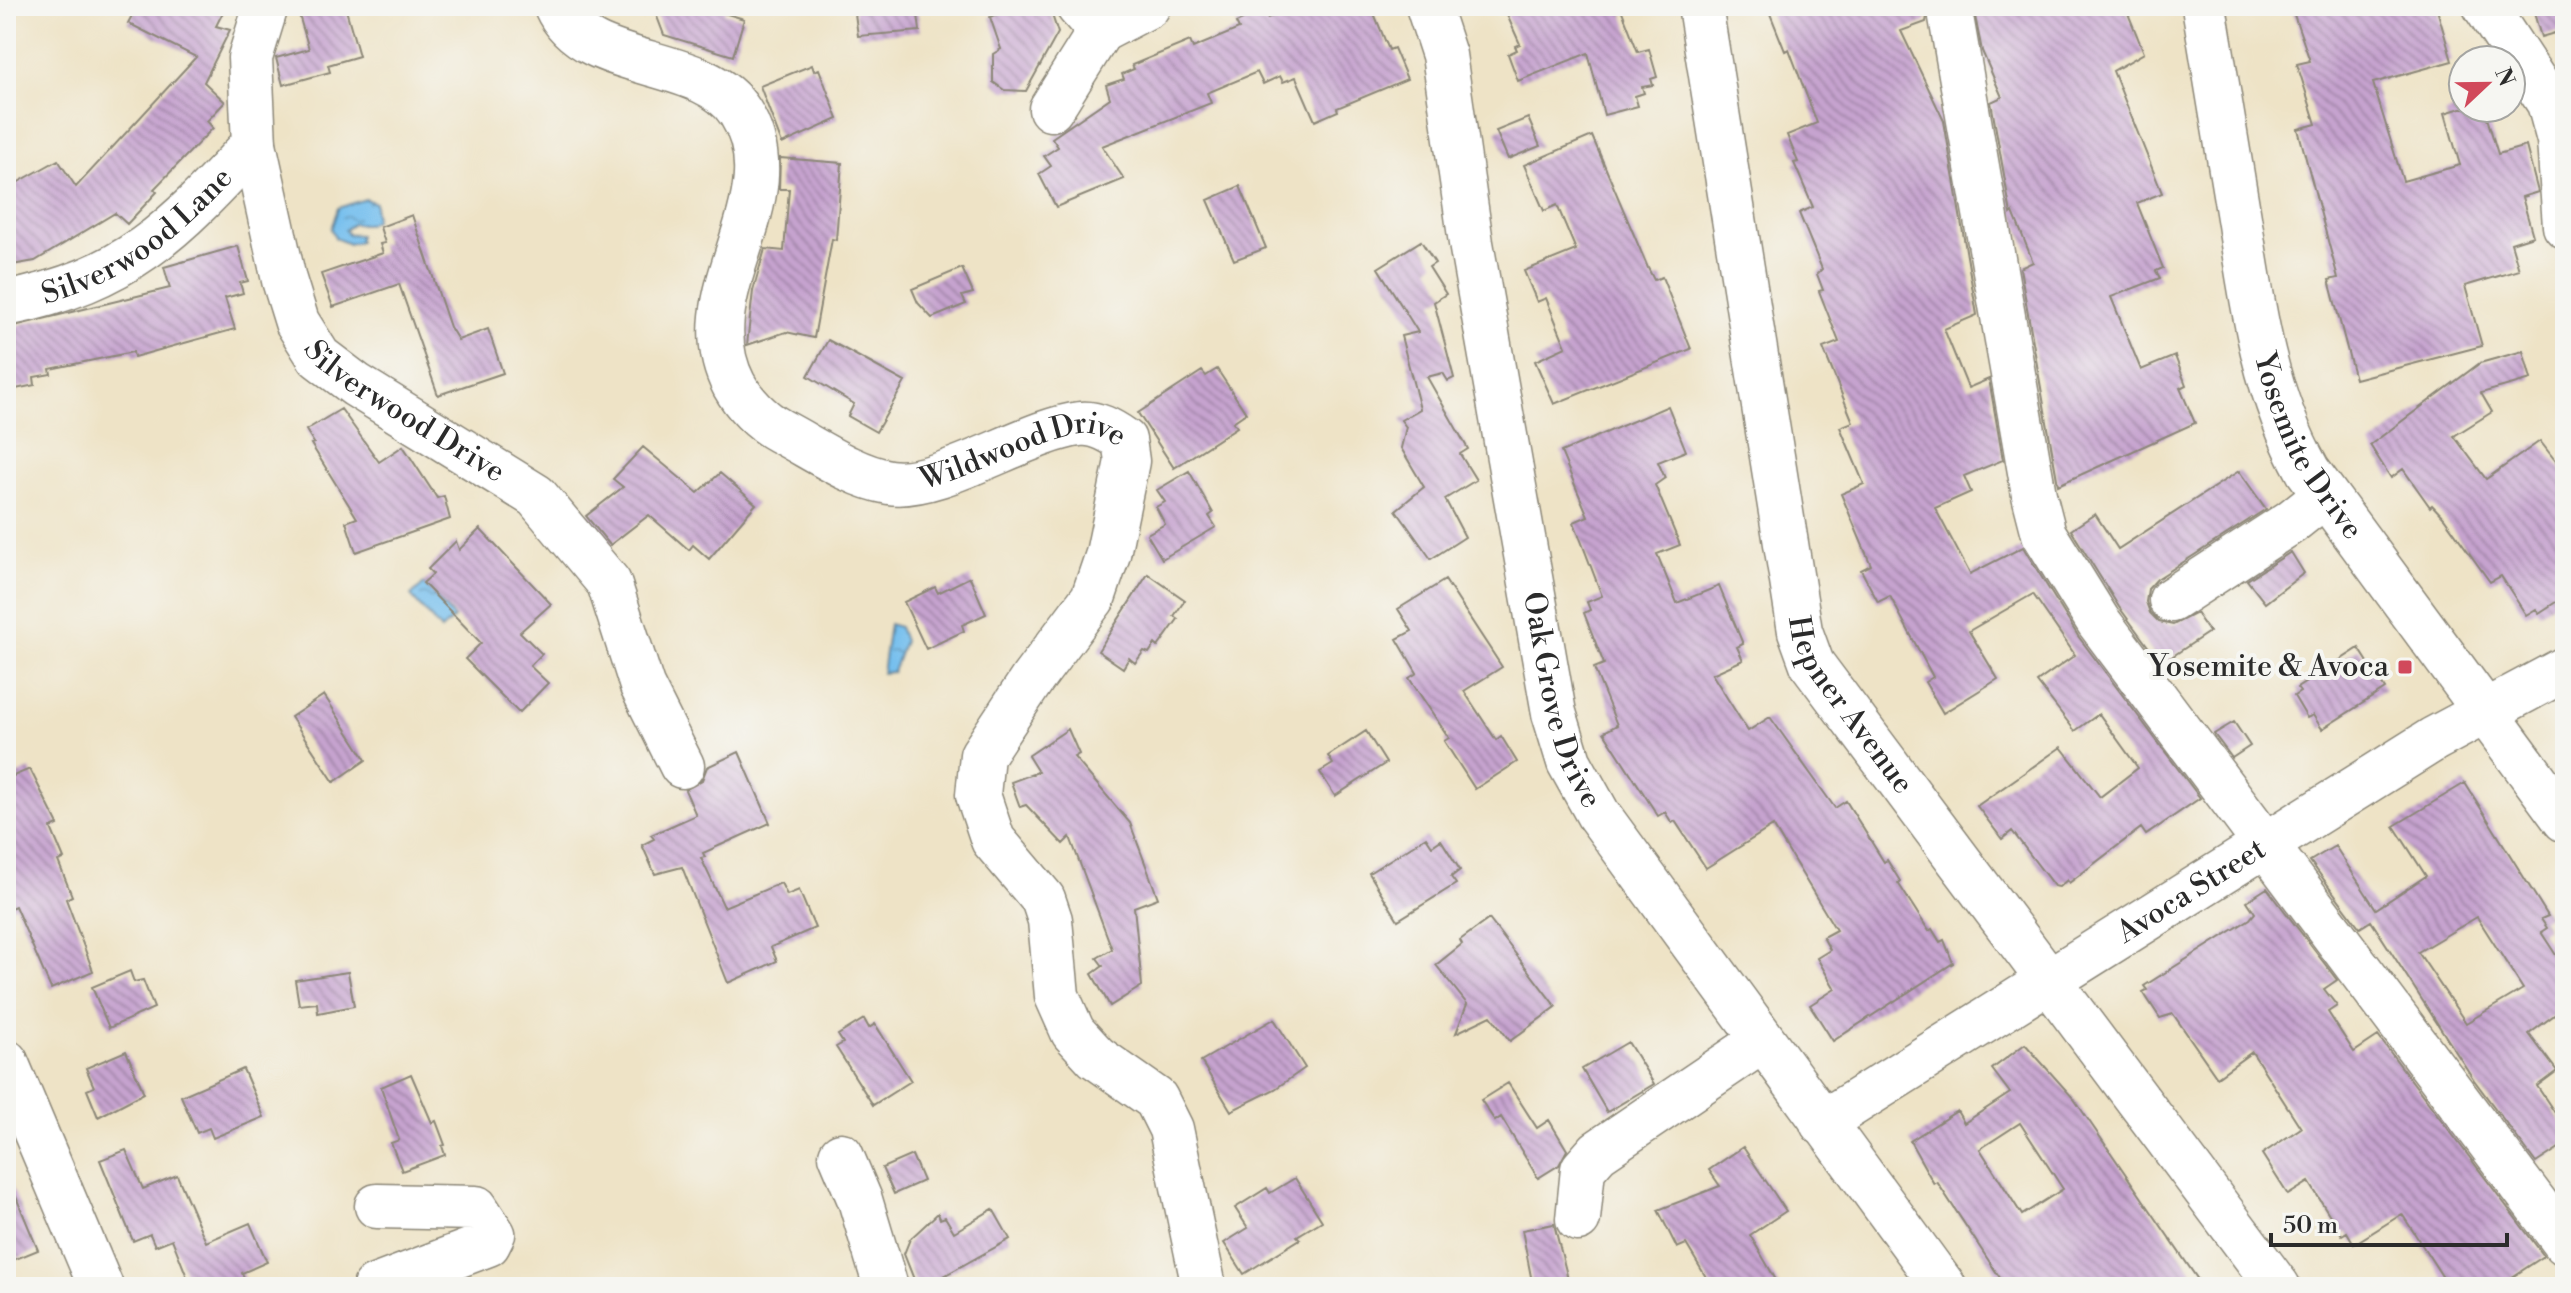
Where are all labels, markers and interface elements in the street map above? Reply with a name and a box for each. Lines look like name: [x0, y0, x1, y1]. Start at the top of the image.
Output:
north arrow: [2447, 44, 2527, 124]
text: N: [2488, 64, 2520, 91]
street label: Silverwood Lane: [37, 159, 241, 314]
street label: Silverwood Drive: [294, 333, 512, 491]
street label: Yosemite Drive: [2244, 347, 2371, 547]
street label: Wildwood Drive: [915, 404, 1133, 499]
street label: Oak Grove Drive: [1514, 589, 1610, 815]
street label: Hepner Avenue: [1779, 613, 1922, 802]
place label: Yosemite & Avoca: [2146, 648, 2390, 686]
marker: Yosemite & Avoca: [2396, 658, 2414, 676]
street label: Avoca Street: [2109, 830, 2273, 953]
scale bar: [2271, 1197, 2507, 1247]
text: 50 m: [2283, 1211, 2338, 1241]

